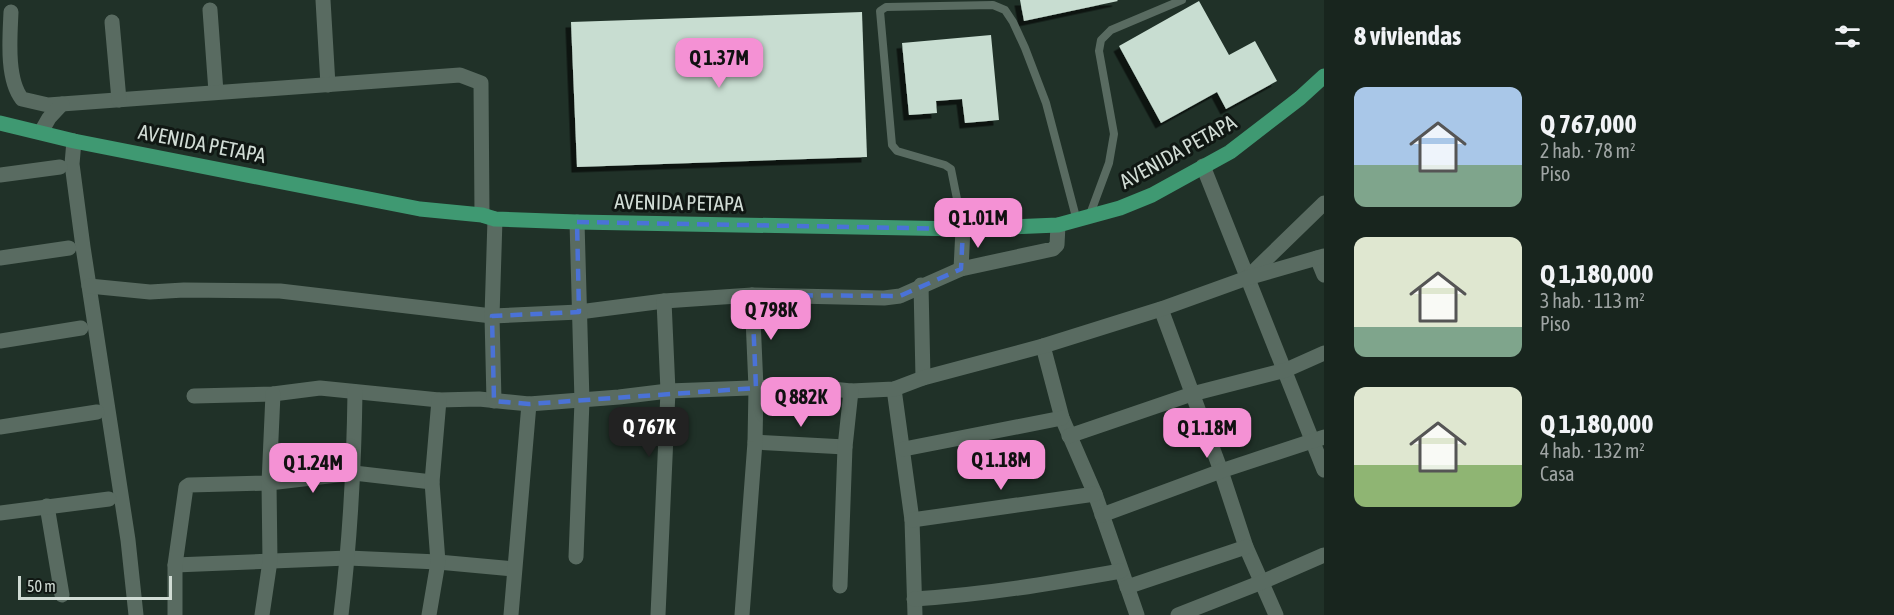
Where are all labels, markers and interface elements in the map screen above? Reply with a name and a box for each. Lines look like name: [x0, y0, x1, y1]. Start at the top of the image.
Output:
icon: filters: [1831, 20, 1864, 53]
text: 8 viviendas: [1354, 21, 1461, 51]
pin: Q 1.37M: [664, 38, 774, 89]
text: Q 1.37M: [689, 46, 749, 69]
street label: AVENIDA PETAPA: [1115, 109, 1241, 193]
text: Q 767,000: [1540, 109, 1637, 139]
icon: home: [1402, 111, 1474, 183]
street label: AVENIDA PETAPA: [136, 119, 269, 167]
text: 2 hab. · 78 m²: [1540, 139, 1635, 162]
text: Piso: [1540, 162, 1570, 185]
street label: AVENIDA PETAPA: [614, 189, 745, 215]
pin: Q 1.01M: [923, 198, 1033, 249]
text: Q 1.01M: [948, 206, 1008, 229]
text: Q 1,180,000: [1540, 259, 1654, 289]
icon: home: [1402, 261, 1474, 333]
text: 3 hab. · 113 m²: [1540, 289, 1645, 312]
pin: Q 798K: [722, 290, 820, 341]
text: Q 798K: [745, 298, 797, 321]
text: Piso: [1540, 312, 1570, 335]
pin: Q 882K: [752, 377, 850, 428]
text: Q 882K: [775, 385, 827, 408]
pin: Q 767K: [600, 407, 698, 458]
pin: Q 1.18M: [1152, 408, 1262, 459]
text: Q 1,180,000: [1540, 409, 1654, 439]
icon: home: [1402, 411, 1474, 483]
text: Q 767K: [623, 415, 675, 438]
text: Q 1.18M: [1177, 416, 1237, 439]
text: 4 hab. · 132 m²: [1540, 439, 1645, 462]
pin: Q 1.18M: [946, 440, 1056, 491]
pin: Q 1.24M: [258, 443, 368, 494]
text: Q 1.18M: [971, 448, 1031, 471]
text: Q 1.24M: [283, 451, 343, 474]
text: Casa: [1540, 462, 1575, 485]
scale bar: [18, 573, 172, 600]
text: 50 m: [27, 577, 56, 595]

